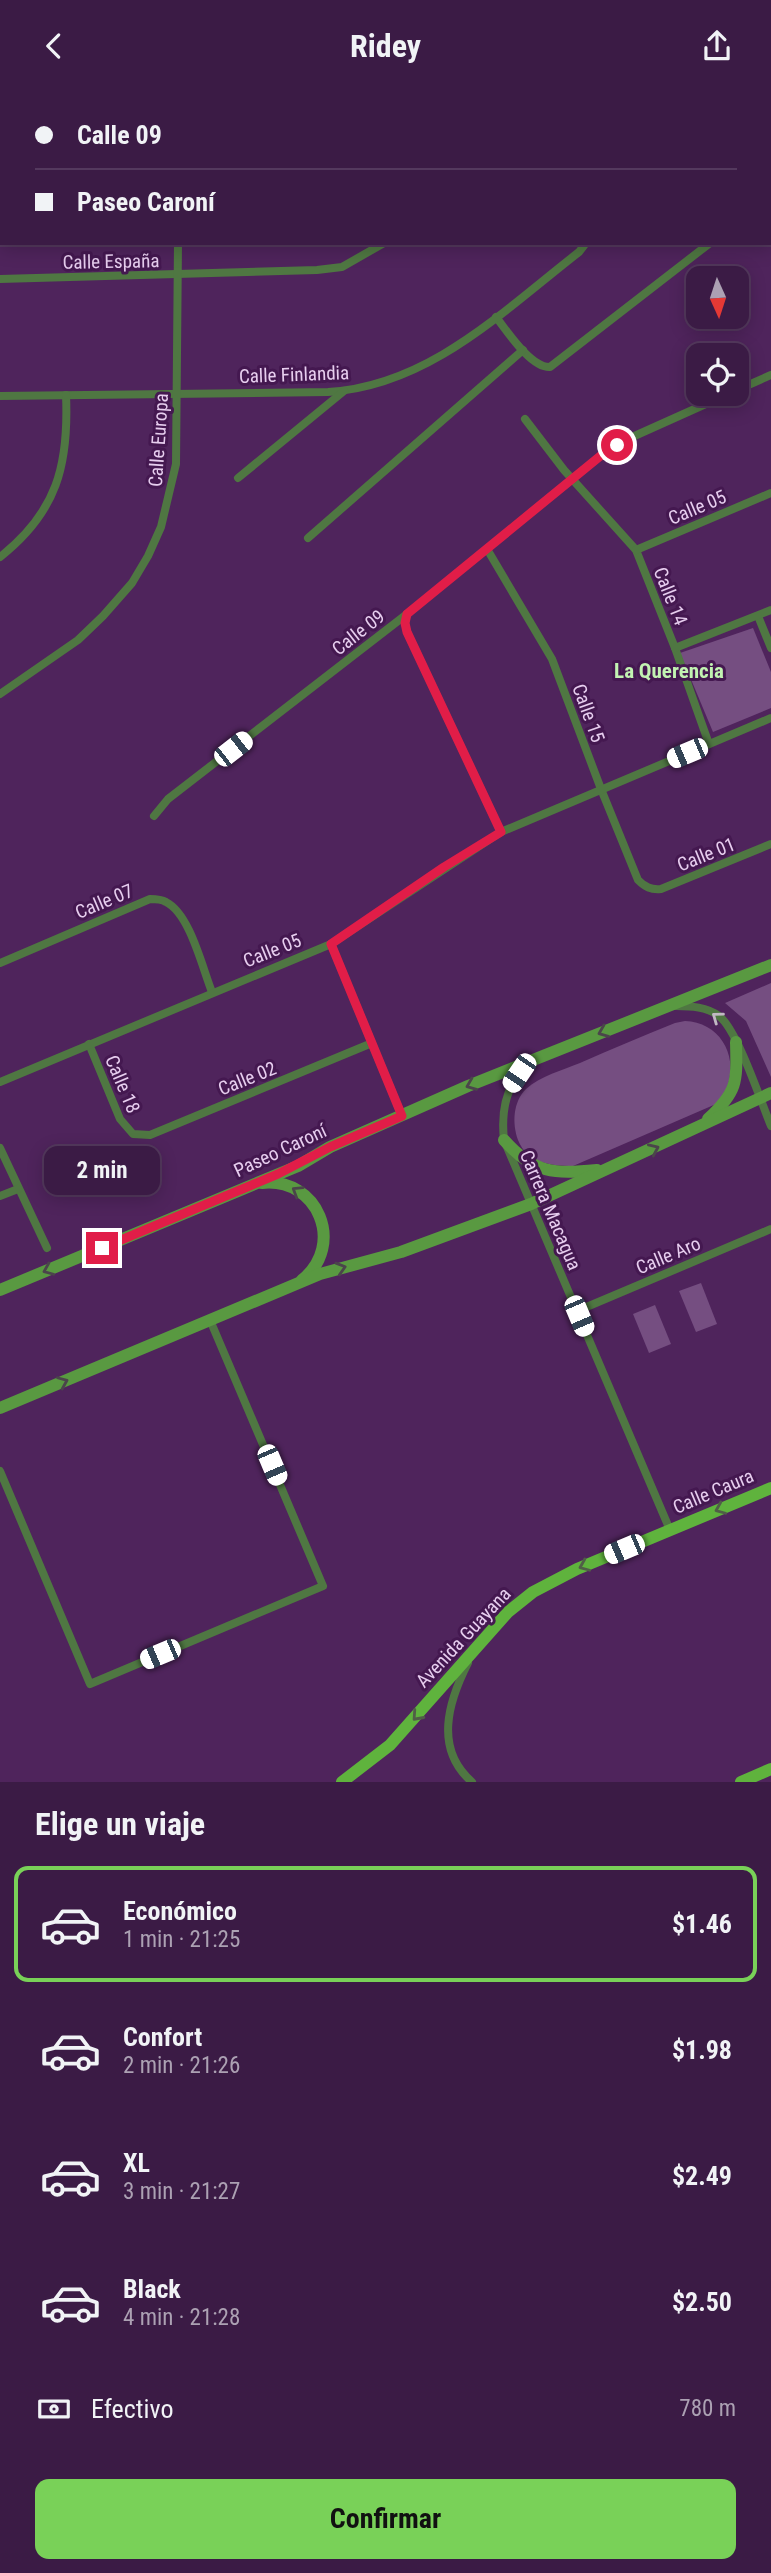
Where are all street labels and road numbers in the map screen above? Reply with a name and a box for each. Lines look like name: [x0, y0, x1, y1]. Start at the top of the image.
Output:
street label: Calle España: [62, 249, 160, 274]
street label: Calle Finlandia: [239, 361, 349, 388]
street label: Calle Europa: [144, 392, 173, 488]
street label: Calle 05: [665, 485, 730, 530]
street label: Calle 14: [649, 564, 693, 629]
street label: Calle 09: [327, 605, 389, 660]
street label: Calle 15: [567, 681, 610, 746]
street label: Calle 01: [674, 832, 739, 876]
street label: Calle 07: [72, 879, 137, 924]
street label: Calle 05: [240, 928, 305, 972]
street label: Calle 18: [100, 1052, 145, 1117]
street label: Calle 02: [215, 1056, 280, 1100]
street label: Paseo Caroní: [230, 1118, 332, 1182]
street label: Carrera Macagua: [515, 1147, 586, 1274]
street label: Calle Aro: [632, 1232, 704, 1279]
street label: Calle Caura: [669, 1464, 757, 1519]
street label: Avenida Guayana: [411, 1583, 516, 1692]

